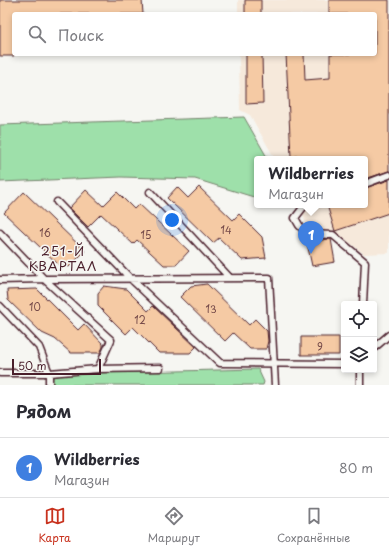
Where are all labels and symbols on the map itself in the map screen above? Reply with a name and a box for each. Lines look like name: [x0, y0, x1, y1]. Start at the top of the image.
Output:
your location: [162, 210, 182, 230]
pin: 1: [298, 221, 324, 254]
house number: 14: [220, 222, 232, 237]
house number: 16: [39, 225, 51, 240]
house number: 15: [141, 227, 151, 242]
district label: 251-Й КВАРТАЛ: [29, 241, 97, 275]
house number: 10: [29, 299, 41, 314]
house number: 13: [205, 301, 217, 316]
house number: 12: [134, 312, 146, 327]
house number: 9: [317, 339, 323, 354]
scale bar: [12, 357, 101, 376]

